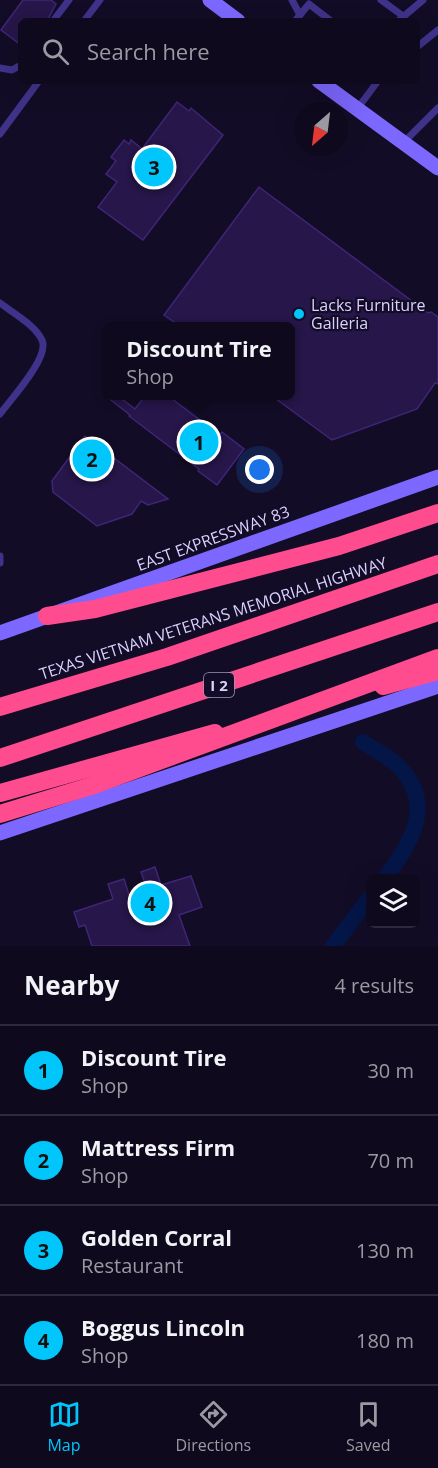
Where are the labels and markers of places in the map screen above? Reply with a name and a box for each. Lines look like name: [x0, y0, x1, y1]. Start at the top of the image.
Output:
pin: 3: [134, 144, 174, 190]
place label: Lacks Furniture Galleria: [311, 294, 426, 334]
marker: Lacks Furniture Galleria: [292, 307, 306, 321]
pin: 1: [180, 420, 218, 464]
pin: 2: [72, 436, 112, 482]
pin: 4: [130, 880, 170, 926]

